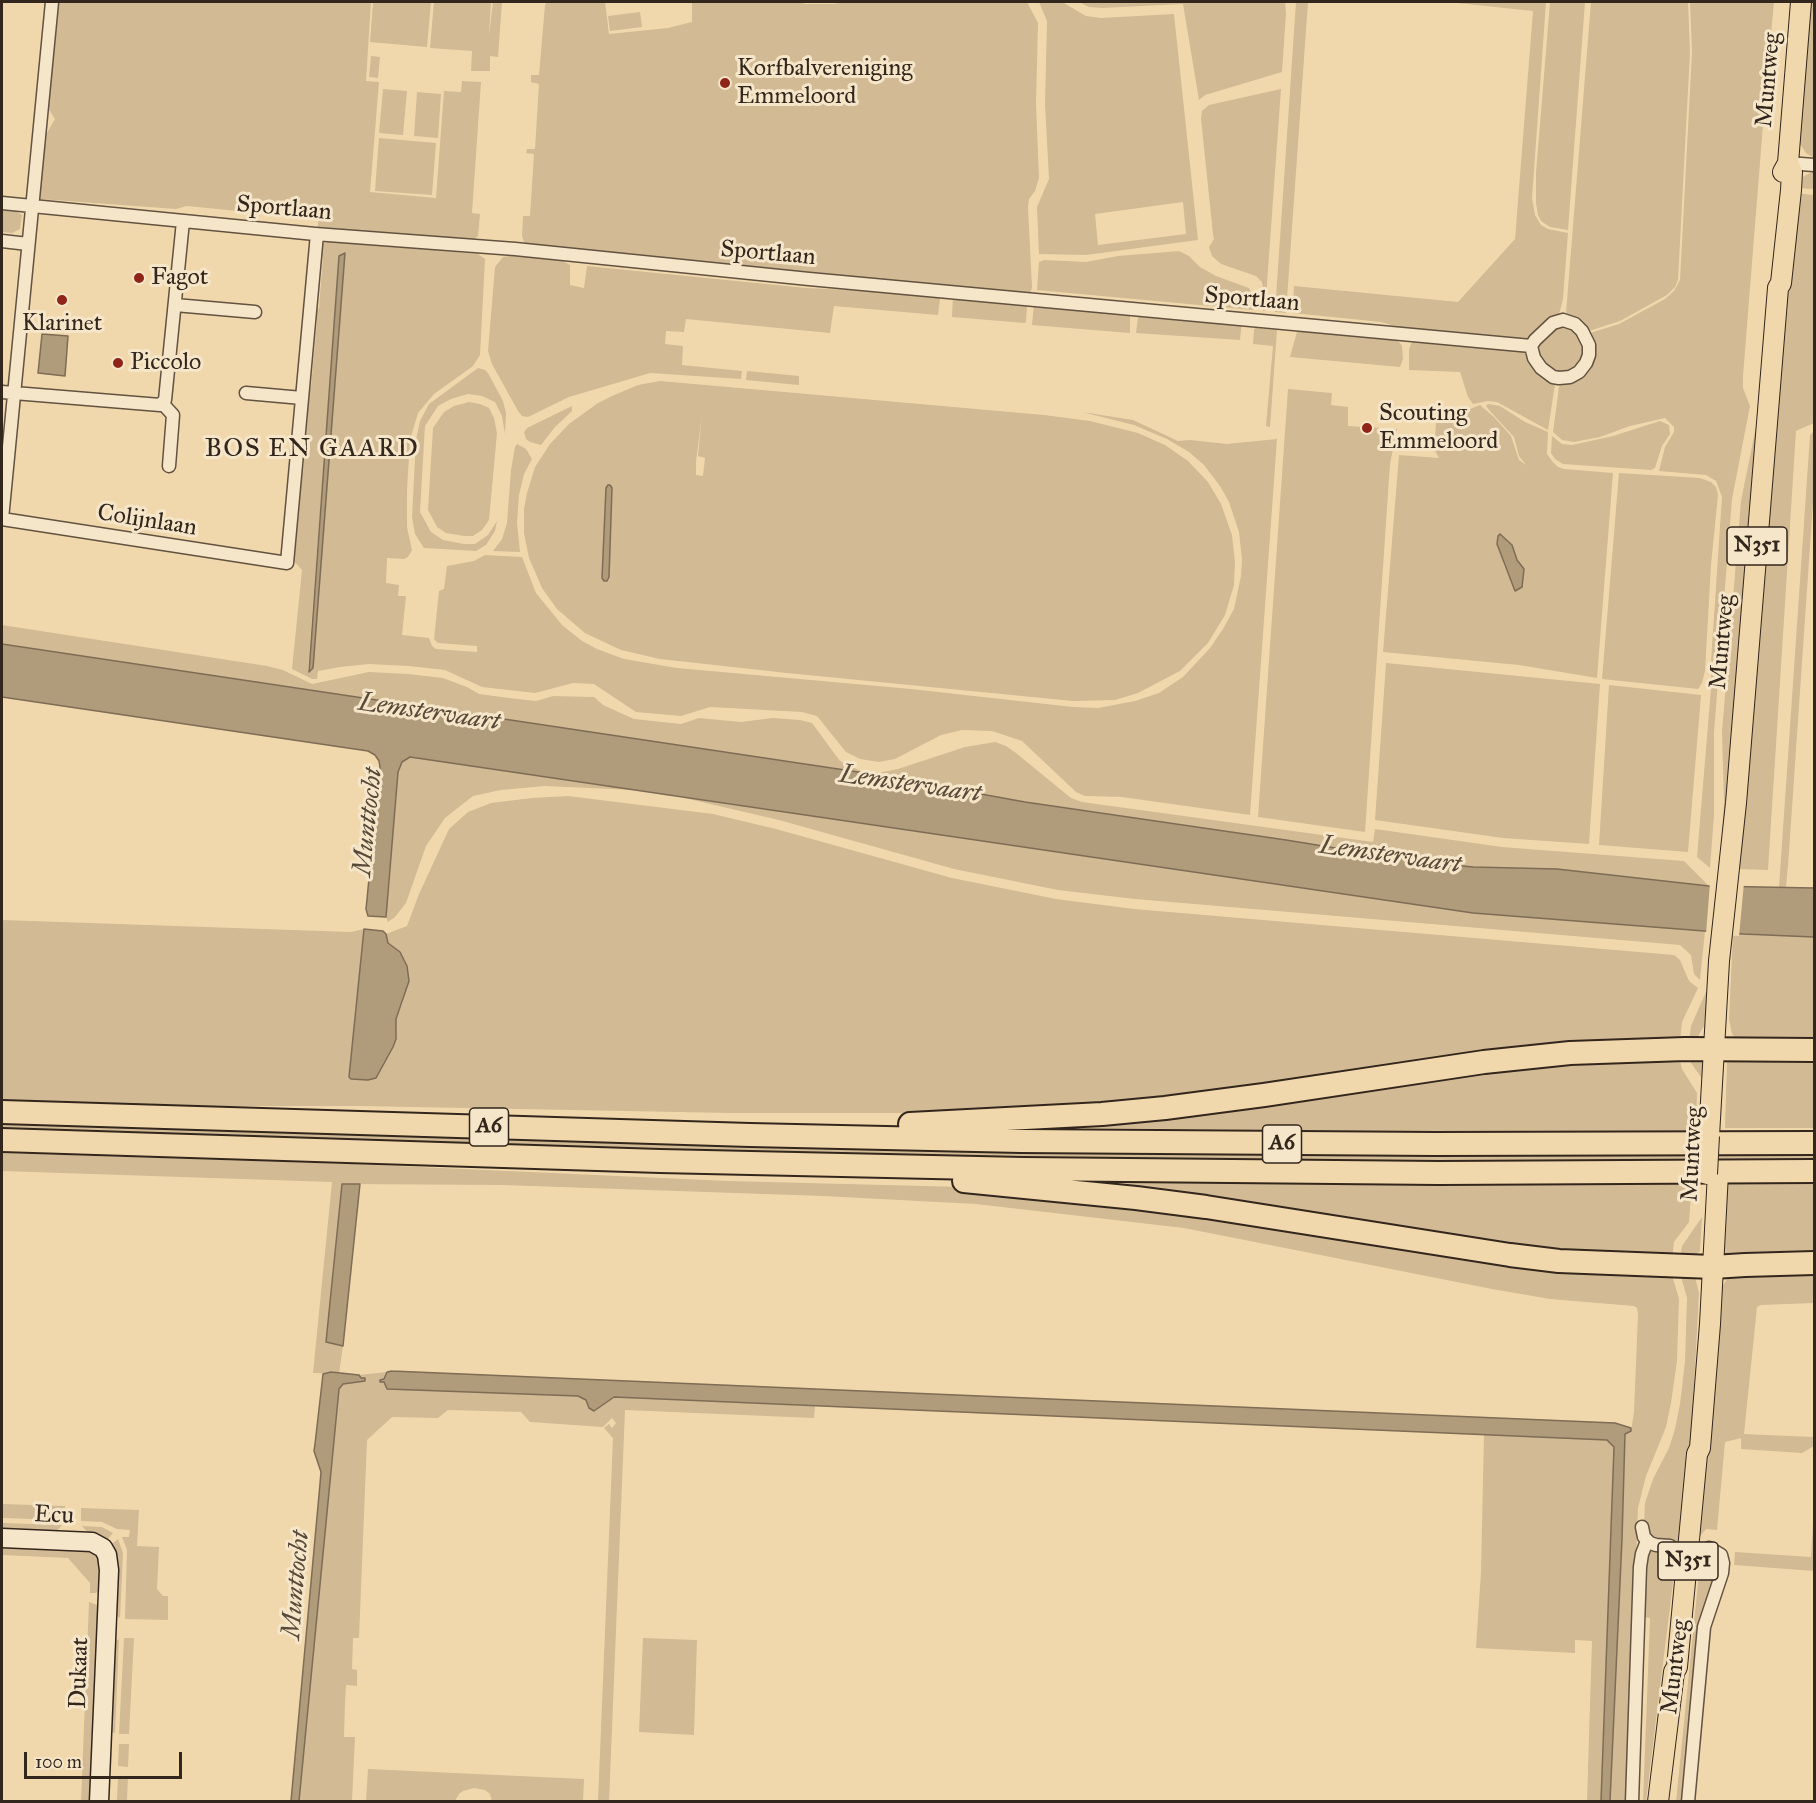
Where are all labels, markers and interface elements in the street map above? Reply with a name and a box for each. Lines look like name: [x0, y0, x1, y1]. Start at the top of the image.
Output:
street label: Muntweg: [1750, 31, 1788, 129]
place label: Korfbalvereniging Emmeloord: [737, 55, 912, 111]
marker: Korfbalvereniging Emmeloord: [718, 76, 732, 90]
street label: Sportlaan: [235, 191, 333, 227]
street label: Sportlaan: [719, 236, 817, 272]
place label: Fagot: [151, 264, 208, 292]
marker: Fagot: [132, 271, 146, 285]
street label: Sportlaan: [1203, 282, 1301, 318]
marker: Klarinet: [55, 293, 69, 307]
place label: Klarinet: [22, 310, 102, 338]
place label: Piccolo: [130, 349, 201, 377]
marker: Piccolo: [111, 356, 125, 370]
place label: Scouting Emmeloord: [1379, 400, 1498, 456]
marker: Scouting Emmeloord: [1360, 421, 1374, 435]
district label: BOS EN GAARD: [205, 434, 419, 466]
street label: Colijnlaan: [95, 499, 199, 543]
road number: N351: [1727, 527, 1787, 565]
street label: Muntweg: [1704, 593, 1742, 691]
water label: Lemstervaart: [356, 688, 502, 738]
water label: Lemstervaart: [837, 760, 983, 810]
water label: Munttocht: [348, 766, 390, 878]
water label: Lemstervaart: [1317, 831, 1463, 881]
street label: Muntweg: [1676, 1106, 1710, 1202]
road number: A6: [470, 1108, 508, 1146]
road number: A6: [1262, 1125, 1302, 1163]
street label: Ecu: [33, 1501, 75, 1531]
water label: Munttocht: [277, 1530, 317, 1640]
road number: N351: [1658, 1542, 1718, 1580]
street label: Muntweg: [1656, 1618, 1696, 1716]
street label: Dukaat: [64, 1637, 96, 1709]
scale bar: [27, 1740, 184, 1778]
text: 100 m: [35, 1751, 82, 1773]

